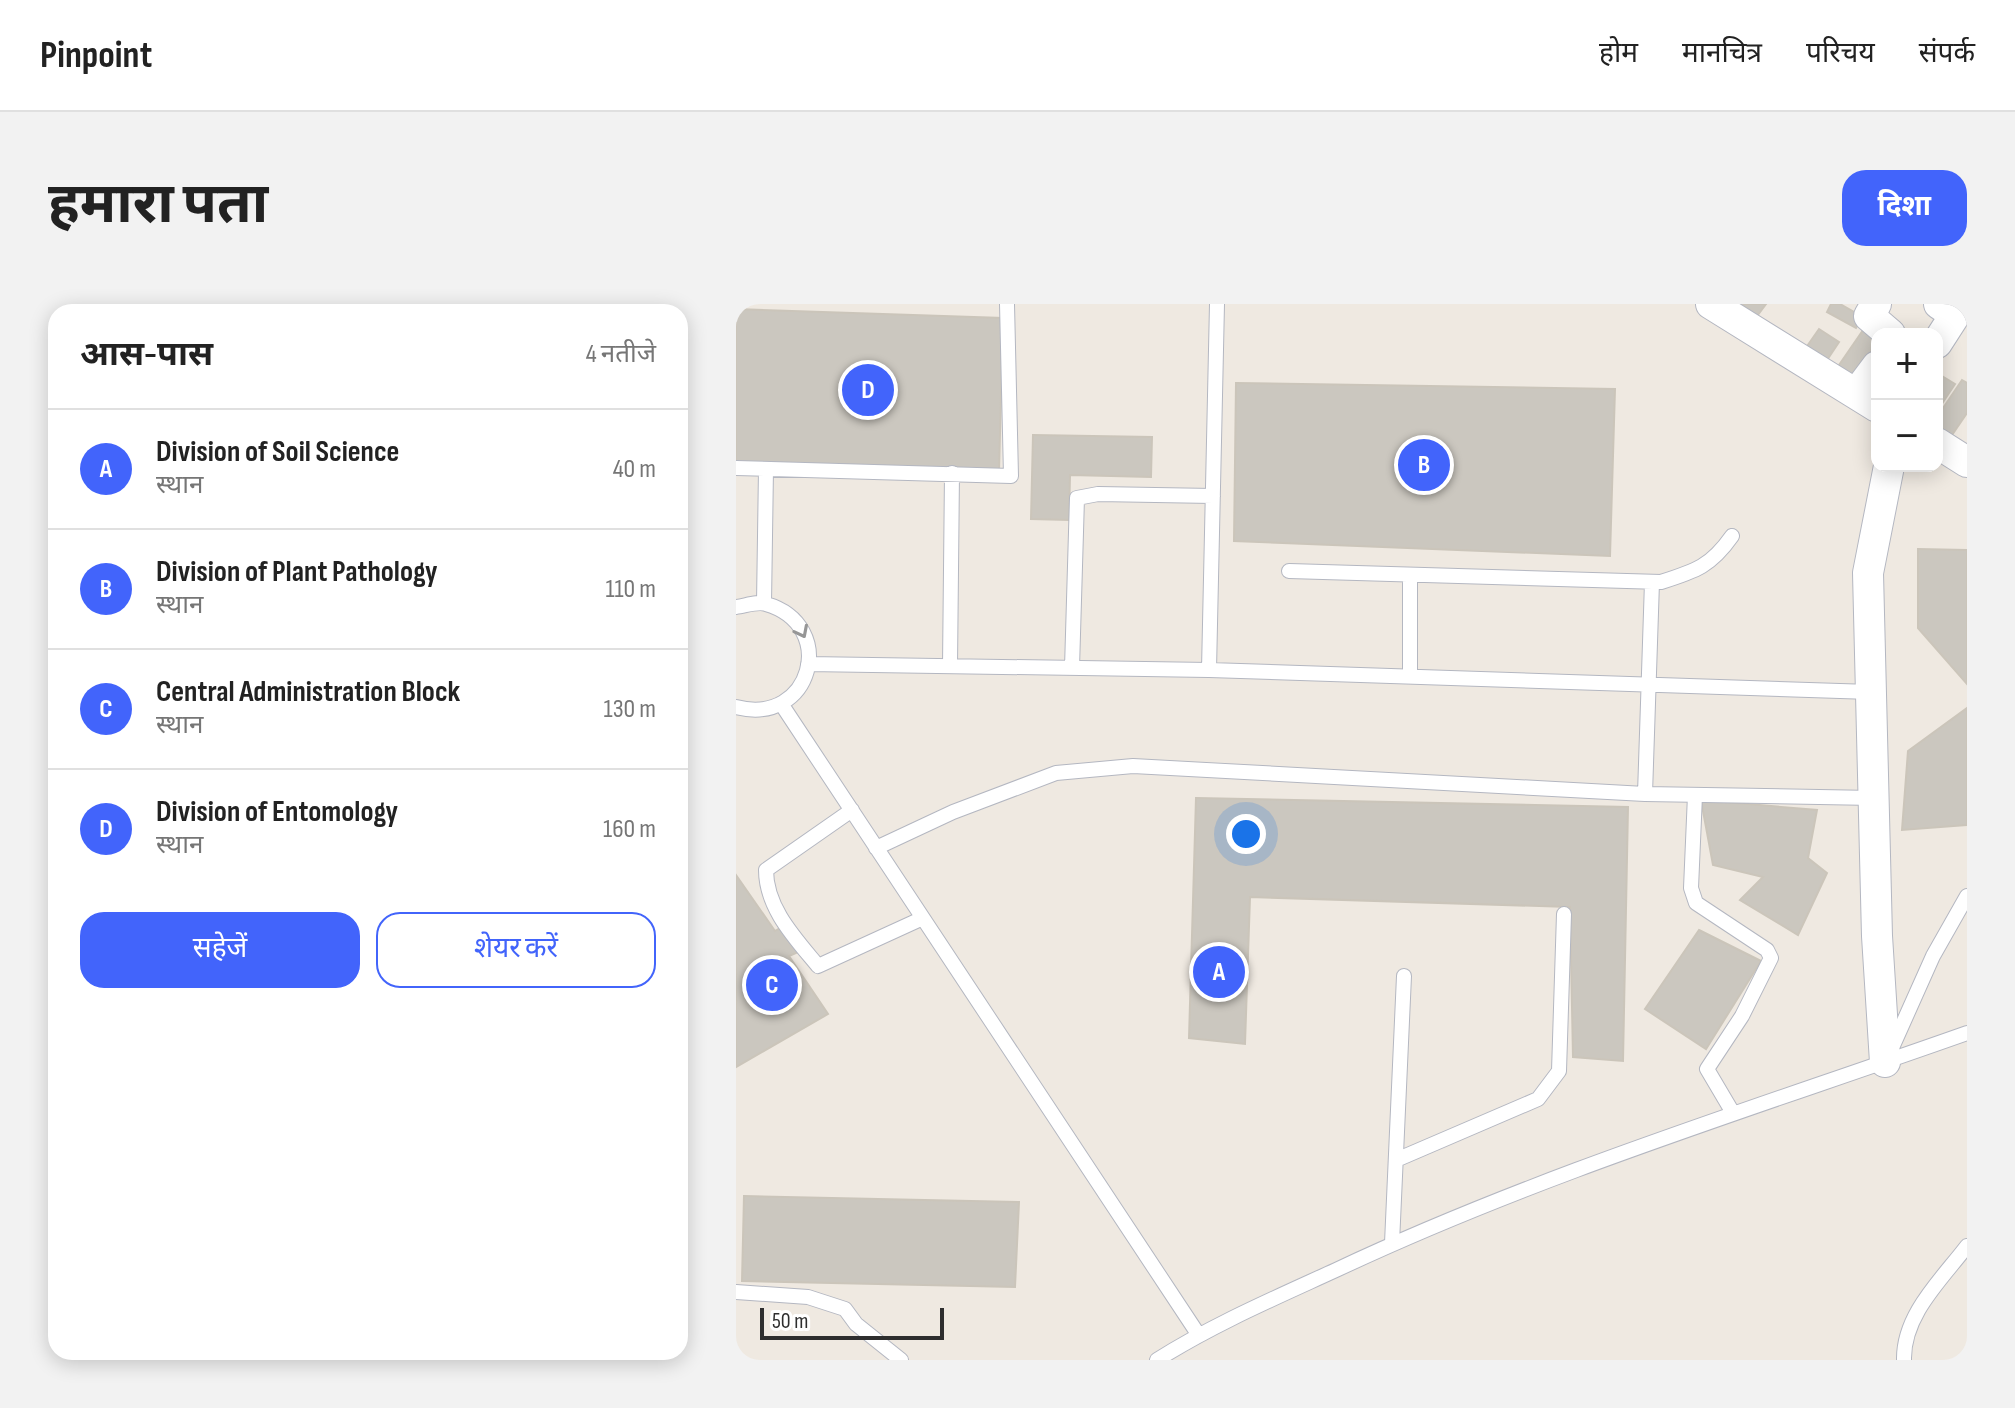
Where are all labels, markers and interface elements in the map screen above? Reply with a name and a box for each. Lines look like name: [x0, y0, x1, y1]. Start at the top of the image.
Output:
text: Pinpoint: [40, 33, 152, 78]
text: होम: [1599, 37, 1638, 70]
text: मानचित्र: [1682, 37, 1762, 70]
text: परिचय: [1806, 37, 1875, 70]
text: संपर्क: [1919, 37, 1975, 70]
button: दिशा: [1842, 170, 1967, 246]
text: हमारा पता: [48, 172, 268, 239]
map controls: [1871, 328, 1943, 472]
button: +: [1871, 328, 1943, 400]
text: आस-पास: [80, 334, 213, 375]
text: 4 नतीजे: [586, 339, 656, 370]
pin: D: [842, 360, 894, 420]
button: −: [1871, 400, 1943, 472]
text: Division of Soil Science: [156, 434, 399, 470]
pin: B: [1398, 435, 1450, 495]
text: A: [100, 454, 112, 485]
text: 40 m: [613, 454, 656, 485]
text: स्थान: [156, 470, 203, 501]
text: Division of Plant Pathology: [156, 554, 438, 590]
text: B: [100, 574, 112, 605]
text: 110 m: [605, 574, 656, 605]
text: स्थान: [156, 590, 203, 621]
one-way arrow: [792, 623, 807, 638]
text: Central Administration Block: [156, 674, 460, 710]
text: C: [99, 694, 113, 725]
text: 130 m: [604, 694, 656, 725]
text: स्थान: [156, 710, 203, 741]
text: Division of Entomology: [156, 794, 398, 830]
text: D: [99, 814, 113, 845]
text: 160 m: [603, 814, 656, 845]
your location: [1226, 814, 1266, 854]
text: स्थान: [156, 830, 203, 861]
button: सहेजें: [80, 912, 360, 988]
button: शेयर करें: [376, 912, 656, 988]
pin: A: [1193, 942, 1245, 1002]
pin: C: [746, 955, 798, 1015]
scale bar: [760, 1304, 944, 1340]
text: 50 m: [772, 1308, 808, 1335]

